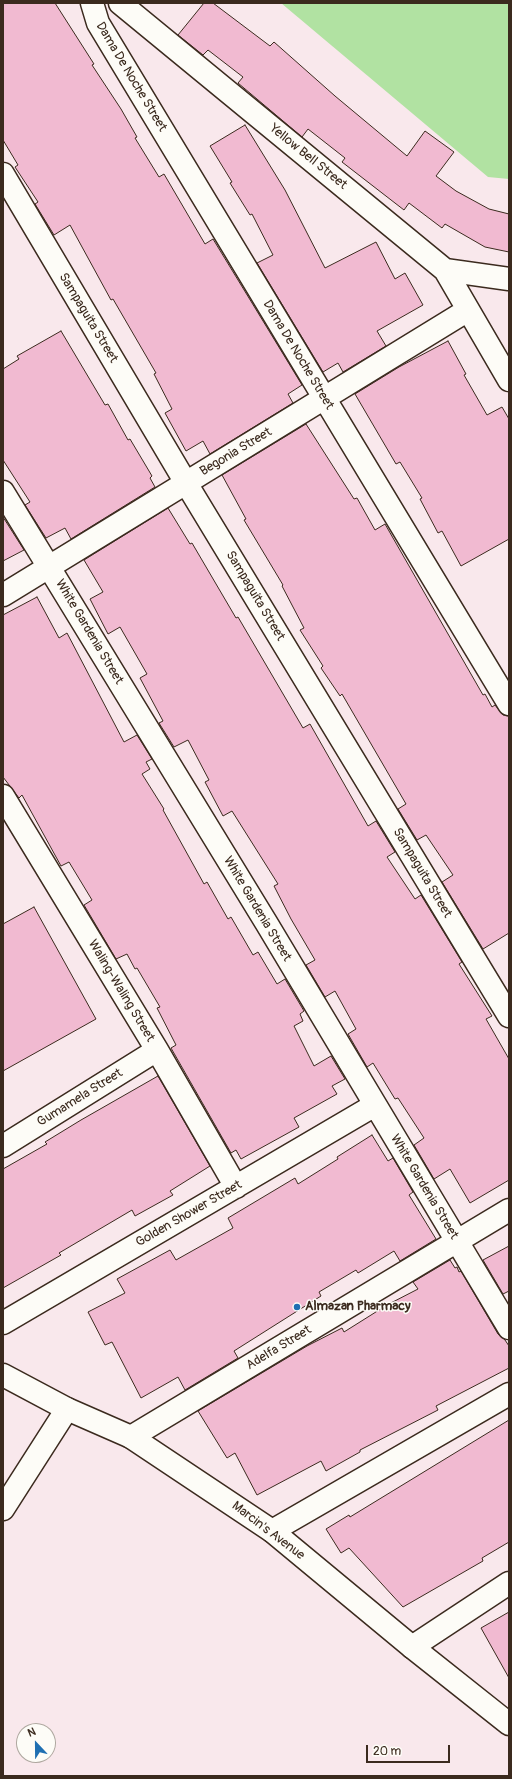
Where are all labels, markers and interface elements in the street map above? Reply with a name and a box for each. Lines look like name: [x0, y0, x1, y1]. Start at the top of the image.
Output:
street label: Dama De Noche Street: [92, 19, 170, 135]
street label: Yellow Bell Street: [266, 121, 350, 193]
street label: Sampaguita Street: [55, 270, 121, 366]
street label: Dama De Noche Street: [259, 297, 337, 413]
street label: Begonia Street: [197, 424, 275, 480]
street label: Sampaguita Street: [222, 548, 288, 644]
street label: White Gardenia Street: [52, 577, 126, 687]
street label: Sampaguita Street: [389, 825, 455, 921]
street label: White Gardenia Street: [220, 854, 294, 964]
street label: Waling-Waling Street: [84, 937, 158, 1045]
street label: Gumamela Street: [35, 1066, 125, 1130]
street label: White Gardenia Street: [387, 1132, 461, 1242]
street label: Golden Shower Street: [133, 1177, 245, 1251]
place label: Almazan Pharmacy: [305, 1299, 410, 1315]
marker: Almazan Pharmacy: [292, 1302, 302, 1312]
street label: Adelfa Street: [244, 1322, 314, 1374]
street label: Marcin's Avenue: [228, 1498, 308, 1564]
north arrow: [16, 1723, 56, 1763]
text: N: [26, 1725, 38, 1740]
scale bar: [368, 1737, 452, 1763]
text: 20 m: [373, 1744, 401, 1759]

